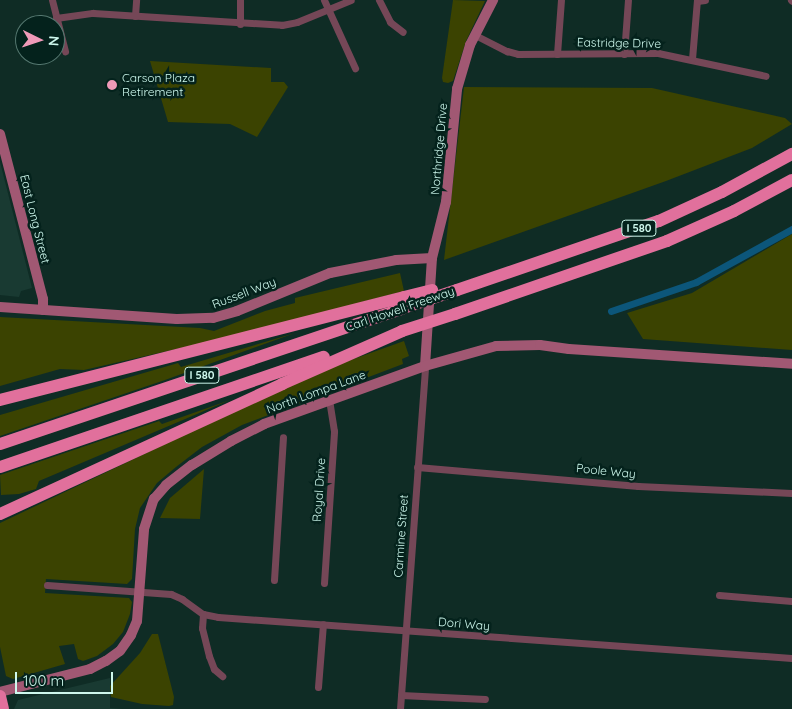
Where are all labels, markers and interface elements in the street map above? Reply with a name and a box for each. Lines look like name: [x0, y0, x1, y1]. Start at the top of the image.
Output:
north arrow: [15, 15, 65, 65]
text: N: [45, 35, 63, 47]
street label: Eastridge Drive: [577, 35, 661, 51]
place label: Carson Plaza Retirement: [122, 71, 195, 99]
marker: Carson Plaza Retirement: [106, 79, 118, 91]
street label: Northridge Drive: [428, 102, 450, 196]
street label: East Long Street: [17, 173, 53, 265]
road number: I 580: [620, 220, 658, 237]
street label: Russell Way: [210, 274, 278, 312]
street label: Carl Howell Freeway: [344, 284, 456, 334]
road number: I 580: [183, 366, 221, 384]
street label: North Lompa Lane: [264, 367, 368, 417]
street label: Royal Drive: [310, 457, 328, 523]
street label: Poole Way: [576, 461, 636, 481]
street label: Carmine Street: [391, 494, 411, 578]
street label: Dori Way: [437, 615, 491, 633]
scale bar: [18, 662, 115, 694]
text: 100 m: [23, 671, 64, 690]

